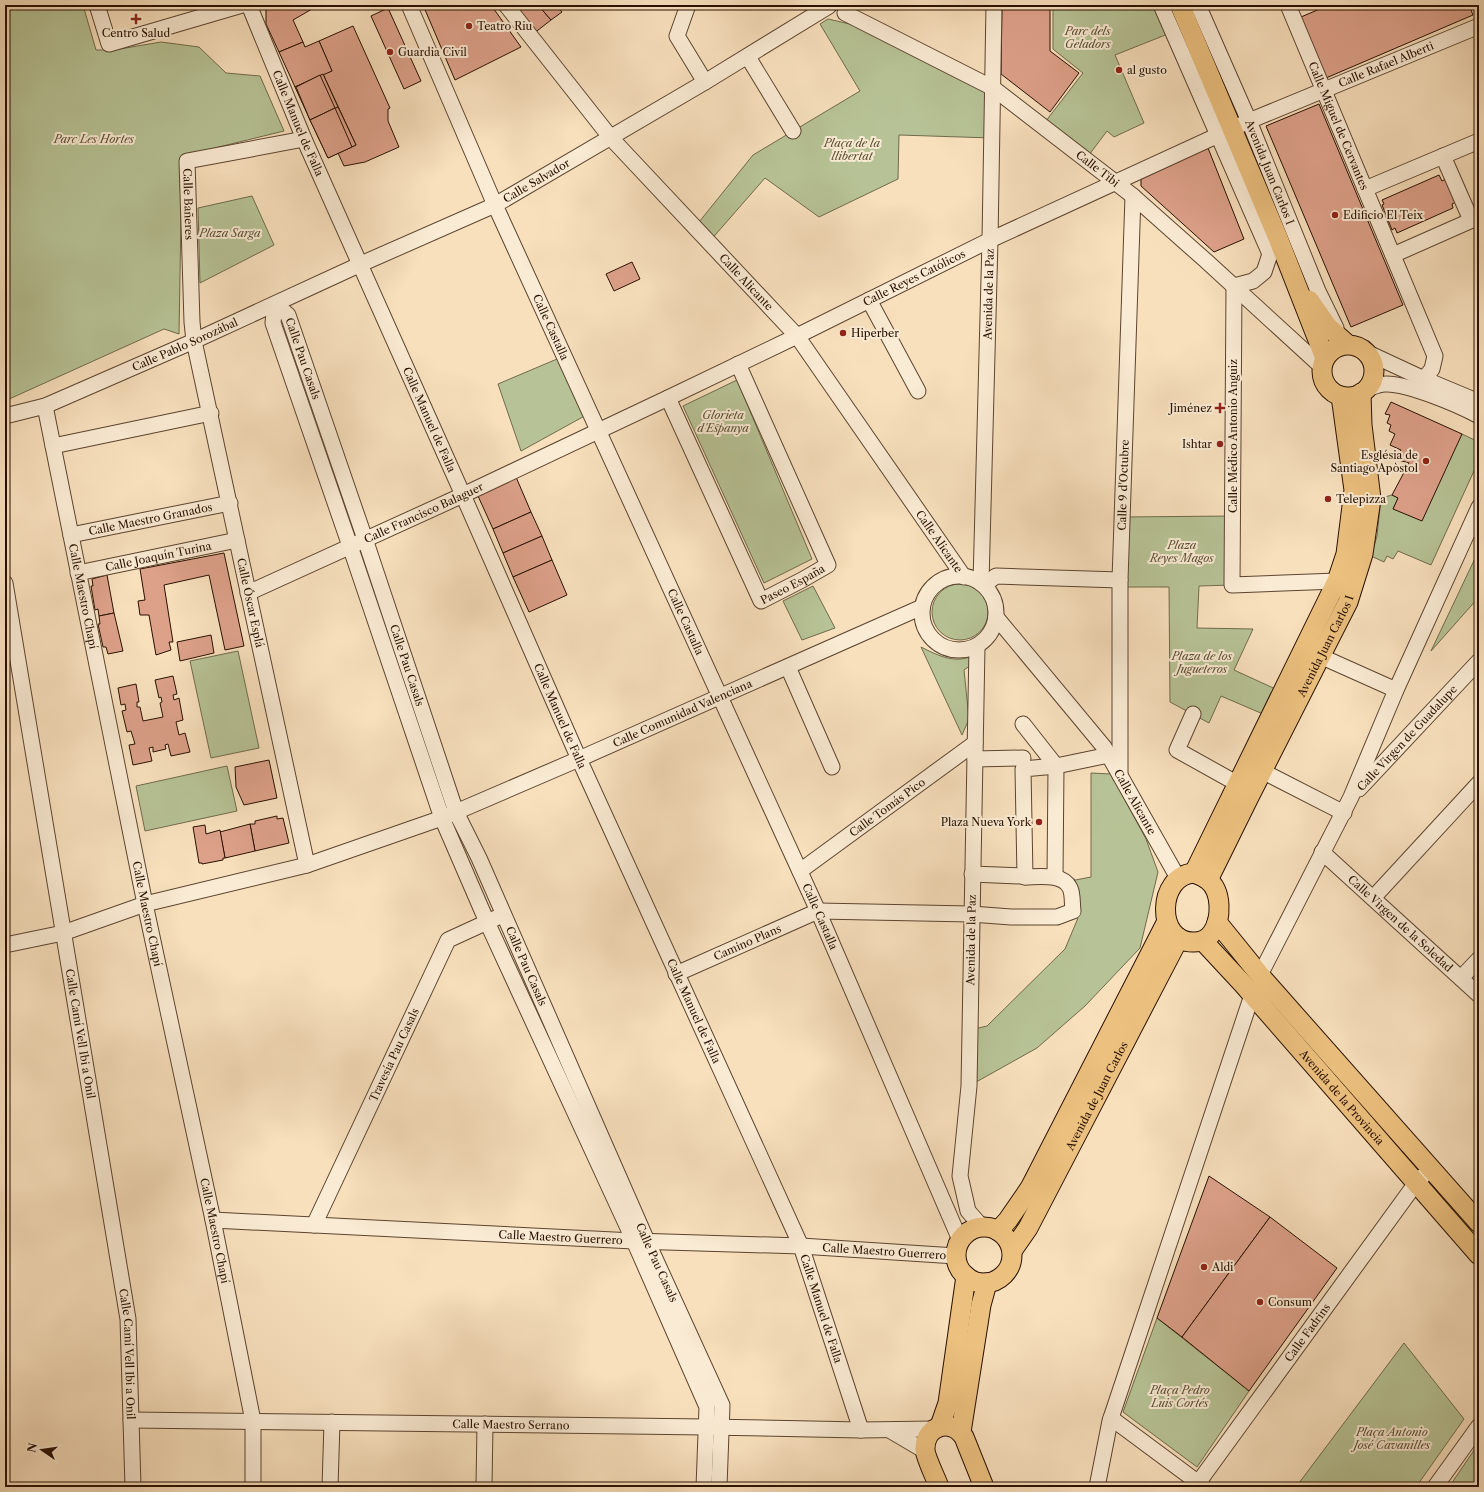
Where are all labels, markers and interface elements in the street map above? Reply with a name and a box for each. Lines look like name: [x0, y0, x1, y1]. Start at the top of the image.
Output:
marker: Centro Salud: [130, 13, 142, 25]
place label: Teatro Riu: [477, 19, 533, 33]
marker: Teatro Riu: [464, 21, 474, 31]
park label: Parc dels Geladors: [1064, 24, 1111, 51]
place label: Centro Salud: [102, 26, 171, 40]
street label: Calle Rafael Alberti: [1336, 38, 1436, 90]
place label: Guardia Civil: [398, 45, 468, 59]
marker: Guardia Civil: [385, 47, 395, 57]
street label: Calle Miguel de Cervantes: [1306, 60, 1372, 192]
place label: al gusto: [1127, 63, 1167, 77]
marker: al gusto: [1114, 65, 1124, 75]
street label: Calle Manuel de Falla: [270, 68, 327, 179]
street label: Avenida Juan Carlos I: [1242, 117, 1297, 227]
park label: Parc Les Hortes: [53, 132, 134, 146]
park label: Plaça de la llibertat: [823, 136, 880, 163]
street label: Calle Tibi: [1073, 148, 1123, 190]
street label: Calle Salvador: [500, 156, 573, 206]
street label: Calle Bañeres: [180, 168, 196, 240]
place label: Edificio El Teix: [1343, 208, 1424, 222]
marker: Edificio El Teix: [1330, 210, 1340, 220]
park label: Plaza Sarga: [198, 226, 261, 240]
street label: Calle Reyes Católicos: [861, 246, 968, 309]
street label: Avenida de la Paz: [980, 248, 997, 341]
street label: Calle Alicante: [716, 251, 776, 313]
street label: Calle Castalla: [530, 292, 572, 363]
street label: Calle Pablo Sorozábal: [130, 315, 241, 374]
street label: Calle Pau Casals: [282, 316, 324, 401]
place label: Hiperber: [851, 326, 899, 340]
marker: Hiperber: [838, 328, 848, 338]
street label: Calle Médico Antonio Anguiz: [1226, 359, 1240, 513]
street label: Calle Manuel de Falla: [400, 365, 459, 474]
place label: Jiménez: [1168, 401, 1212, 415]
marker: Jiménez: [1215, 403, 1225, 413]
park label: Glorieta d'Espanya: [697, 408, 749, 435]
place label: Ishtar: [1182, 437, 1212, 451]
street label: Calle 9 d'Octubre: [1115, 439, 1132, 531]
marker: Ishtar: [1215, 439, 1225, 449]
place label: Església de Santiago Apòstol: [1330, 448, 1419, 475]
marker: Església de Santiago Apòstol: [1421, 456, 1431, 466]
street label: Calle Francisco Balaguer: [362, 479, 486, 546]
place label: Telepizza: [1336, 492, 1386, 506]
marker: Telepizza: [1323, 494, 1333, 504]
street label: Calle Maestro Granados: [87, 500, 214, 538]
street label: Calle Alicante: [913, 507, 966, 575]
street label: Calle Joaquín Turina: [104, 538, 213, 574]
park label: Plaza Reyes Magos: [1149, 538, 1214, 565]
street label: Calle Maestro Chapí: [66, 542, 101, 651]
street label: Calle Óscar Esplá: [234, 557, 267, 649]
street label: Paseo España: [758, 561, 828, 607]
street label: Calle Castalla: [665, 587, 707, 657]
street label: Avenida Juan Carlos I: [1294, 594, 1357, 700]
street label: Calle Pau Casals: [387, 622, 427, 708]
park label: Plaza de los Jugueteros: [1171, 649, 1232, 676]
street label: Calle Manuel de Falla: [531, 661, 589, 771]
street label: Calle Comunidad Valenciana: [611, 676, 754, 750]
street label: Calle Virgen de Guadalupe: [1354, 682, 1460, 794]
street label: Calle Alicante: [1111, 767, 1159, 837]
street label: Calle Tomás Pico: [846, 775, 928, 840]
place label: Plaza Nueva York: [941, 815, 1032, 829]
marker: Plaza Nueva York: [1034, 817, 1044, 827]
street label: Calle Maestro Chapí: [130, 860, 165, 968]
street label: Calle Virgen de la Soledad: [1345, 872, 1456, 975]
street label: Calle Castalla: [799, 881, 841, 952]
street label: Avenida de la Paz: [963, 894, 979, 987]
street label: Camino Plans: [711, 921, 783, 963]
street label: Calle Pau Casals: [503, 924, 550, 1008]
street label: Calle Manuel de Falla: [664, 956, 724, 1066]
street label: Calle Camí Vell Ibi a Onil: [63, 968, 98, 1100]
street label: Travesía Pau Casals: [366, 1006, 422, 1104]
street label: Avenida de Juan Carlos: [1062, 1039, 1131, 1153]
street label: Avenida de la Provincia: [1296, 1046, 1387, 1148]
street label: Calle Maestro Chapí: [197, 1177, 233, 1285]
street label: Calle Pau Casals: [633, 1221, 681, 1305]
street label: Calle Maestro Guerrero: [498, 1227, 623, 1247]
street label: Calle Maestro Guerrero: [822, 1240, 947, 1262]
street label: Calle Manuel de Falla: [797, 1252, 846, 1365]
place label: Aldi: [1211, 1260, 1234, 1274]
marker: Aldi: [1199, 1262, 1209, 1272]
street label: Calle Camí Vell Ibi a Onil: [116, 1287, 138, 1420]
place label: Consum: [1268, 1295, 1313, 1309]
marker: Consum: [1255, 1297, 1265, 1307]
street label: Calle Fadrins: [1281, 1300, 1333, 1365]
park label: Plaça Pedro Luis Cortés: [1149, 1383, 1210, 1410]
street label: Calle Maestro Serrano: [452, 1417, 570, 1432]
park label: Plaça Antonio José Cavanilles: [1351, 1425, 1430, 1452]
north arrow: [22, 1430, 62, 1470]
text: N: [24, 1441, 40, 1454]

